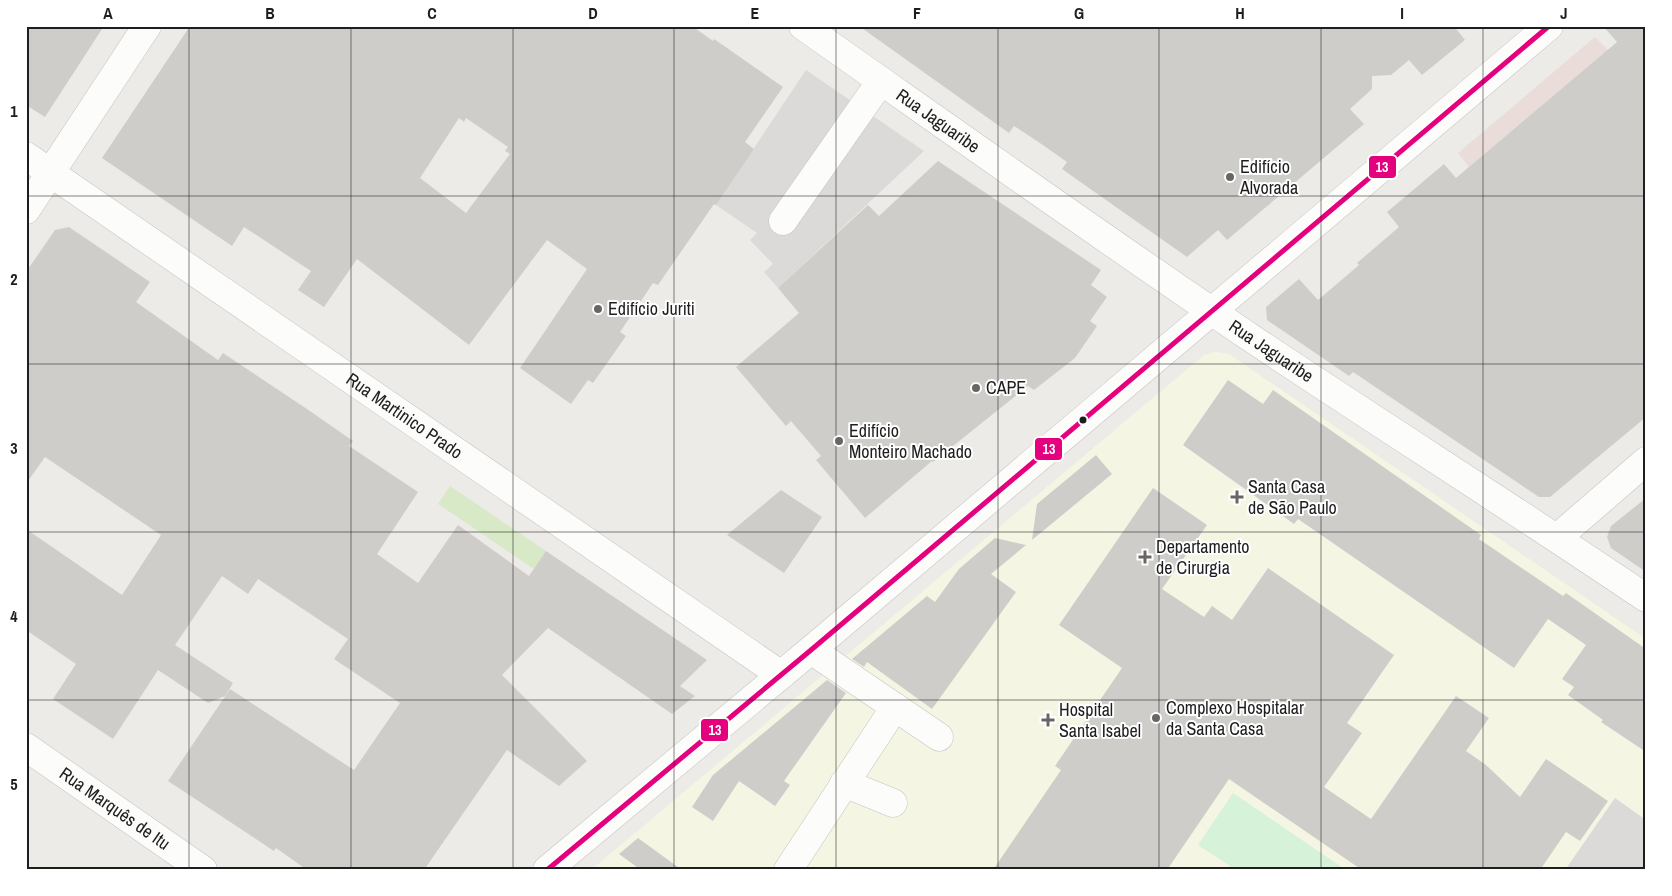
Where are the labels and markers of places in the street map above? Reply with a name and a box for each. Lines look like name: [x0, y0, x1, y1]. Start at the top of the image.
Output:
place label: Edifício Alvorada: [1239, 154, 1298, 200]
marker: Edifício Alvorada: [1224, 171, 1236, 183]
place label: Edifício Juriti: [608, 296, 695, 321]
marker: Edifício Juriti: [592, 303, 604, 315]
place label: CAPE: [986, 375, 1026, 400]
marker: CAPE: [970, 382, 982, 394]
unlabelled marker: [1078, 415, 1088, 425]
place label: Edifício Monteiro Machado: [849, 418, 972, 464]
marker: Edifício Monteiro Machado: [833, 435, 845, 447]
place label: Santa Casa de São Paulo: [1248, 474, 1337, 520]
marker: Santa Casa de São Paulo: [1230, 490, 1244, 504]
place label: Departamento de Cirurgia: [1156, 534, 1250, 580]
marker: Departamento de Cirurgia: [1138, 550, 1152, 564]
place label: Complexo Hospitalar da Santa Casa: [1166, 695, 1304, 741]
place label: Hospital Santa Isabel: [1059, 697, 1141, 743]
marker: Complexo Hospitalar da Santa Casa: [1150, 712, 1162, 724]
marker: Hospital Santa Isabel: [1041, 713, 1055, 727]

